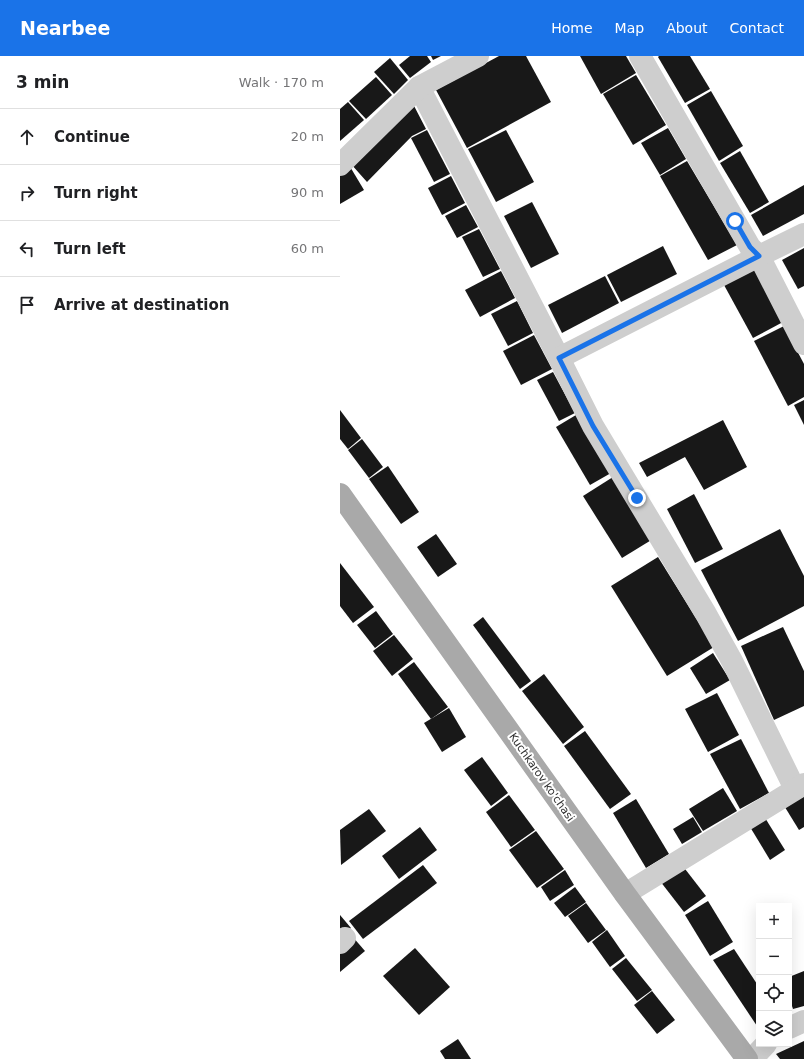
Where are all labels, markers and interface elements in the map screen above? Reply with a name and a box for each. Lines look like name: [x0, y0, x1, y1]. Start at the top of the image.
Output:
text: Nearbee: [20, 17, 110, 39]
text: Home: [551, 20, 593, 36]
text: Map: [615, 20, 644, 36]
text: About: [666, 20, 708, 36]
text: Contact: [730, 20, 784, 36]
text: 3 min: [16, 72, 69, 92]
text: Walk · 170 m: [239, 75, 324, 90]
icon: ahead: [16, 126, 38, 148]
text: Continue: [54, 128, 130, 146]
text: 20 m: [291, 129, 324, 144]
icon: right: [16, 182, 38, 204]
text: Turn right: [54, 184, 138, 202]
text: 90 m: [291, 185, 324, 200]
route start: [726, 212, 744, 230]
icon: left: [16, 238, 38, 260]
text: Turn left: [54, 240, 126, 258]
text: 60 m: [291, 241, 324, 256]
icon: arrive: [16, 294, 38, 316]
text: Arrive at destination: [54, 296, 229, 314]
route end: [628, 489, 646, 507]
street label: Kuchkarov ko'chasi: [506, 731, 577, 824]
map controls: [756, 903, 792, 1047]
button: +: [756, 903, 792, 939]
button: −: [756, 939, 792, 975]
button: locate: [756, 975, 792, 1011]
button: layers: [756, 1011, 792, 1047]

